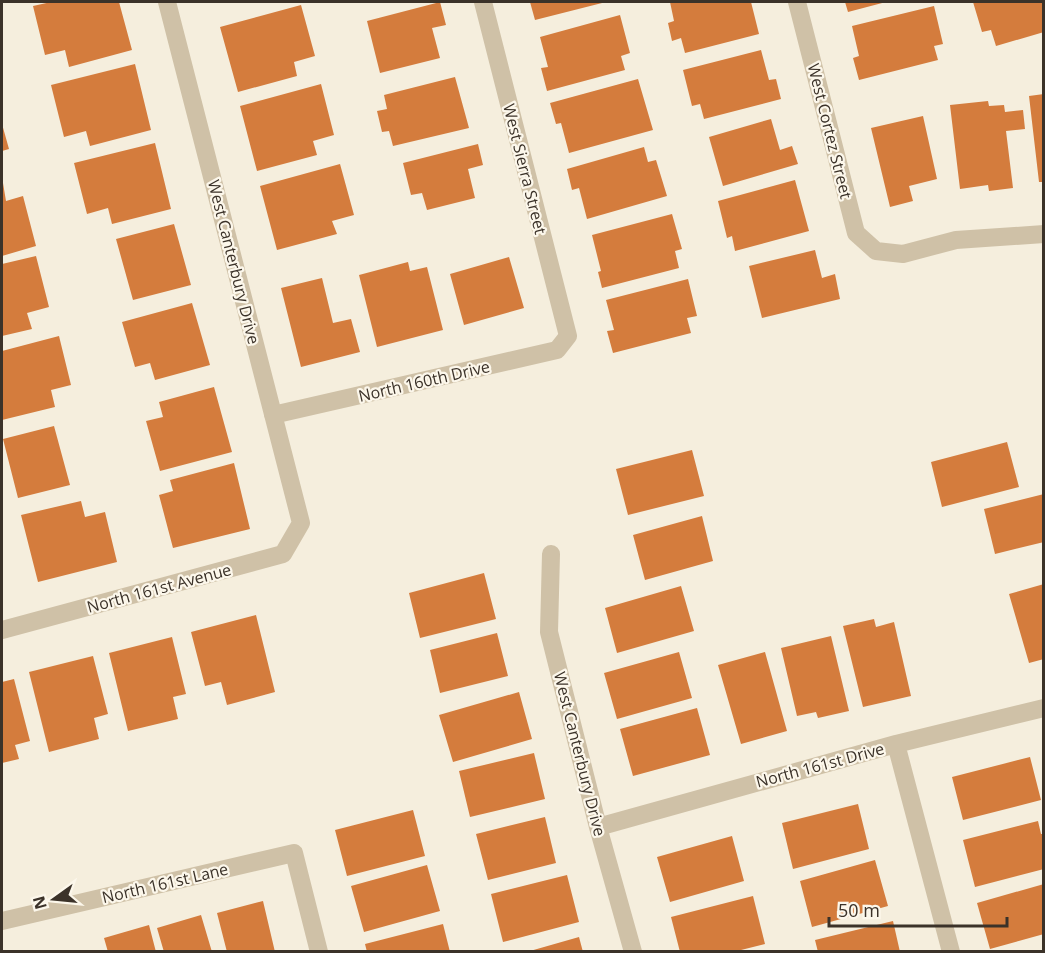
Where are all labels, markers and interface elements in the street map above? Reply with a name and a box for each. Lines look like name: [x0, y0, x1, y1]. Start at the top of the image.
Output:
street label: West Cortez Street: [803, 61, 858, 201]
street label: West Sierra Street: [498, 101, 552, 237]
street label: West Canterbury Drive: [203, 177, 265, 347]
street label: North 160th Drive: [356, 355, 492, 407]
street label: North 161st Avenue: [84, 558, 234, 618]
street label: West Canterbury Drive: [549, 669, 611, 839]
street label: North 161st Drive: [753, 737, 887, 793]
street label: North 161st Lane: [100, 858, 230, 908]
north arrow: [24, 869, 84, 929]
scale bar: [829, 890, 1008, 928]
text: N: [27, 894, 52, 912]
text: 50 m: [838, 898, 880, 922]

